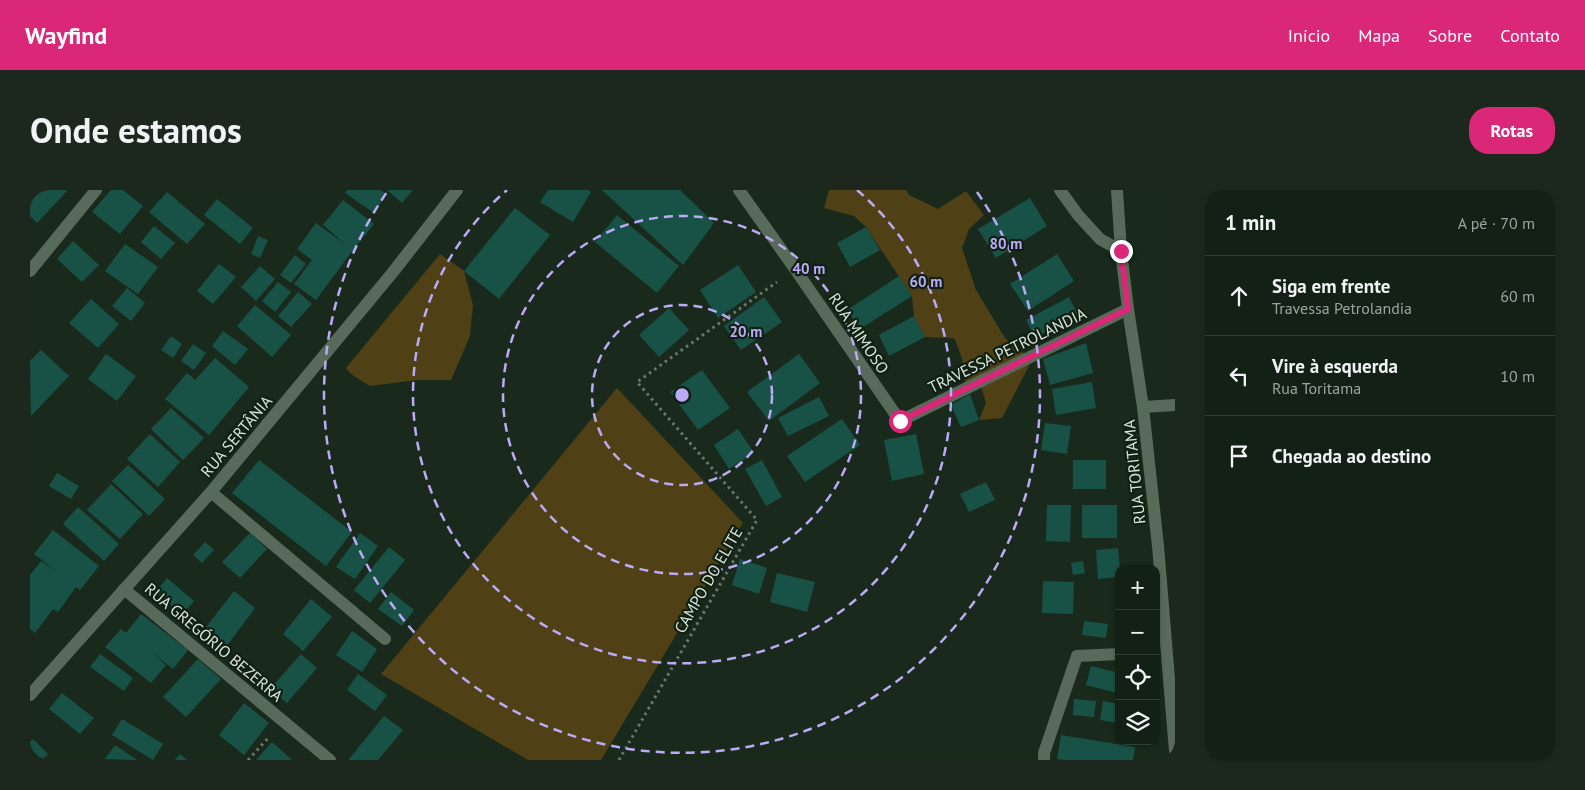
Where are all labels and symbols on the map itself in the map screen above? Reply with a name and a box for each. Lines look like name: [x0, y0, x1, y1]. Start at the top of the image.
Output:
text: 80 m: [990, 234, 1022, 253]
route end: [1110, 240, 1133, 263]
text: 40 m: [793, 259, 825, 278]
text: 60 m: [910, 272, 942, 291]
street label: RUA MIMOSO: [825, 289, 893, 377]
street label: TRAVESSA PETROLANDIA: [925, 303, 1090, 397]
text: 20 m: [730, 322, 762, 341]
centre of rings: [673, 386, 691, 404]
street label: RUA SERTÂNIA: [196, 391, 276, 481]
route start: [889, 410, 912, 433]
street label: RUA TORITAMA: [1119, 418, 1149, 525]
street label: CAMPO DO ELITE: [670, 523, 746, 637]
street label: RUA GREGÓRIO BEZERRA: [141, 578, 288, 706]

